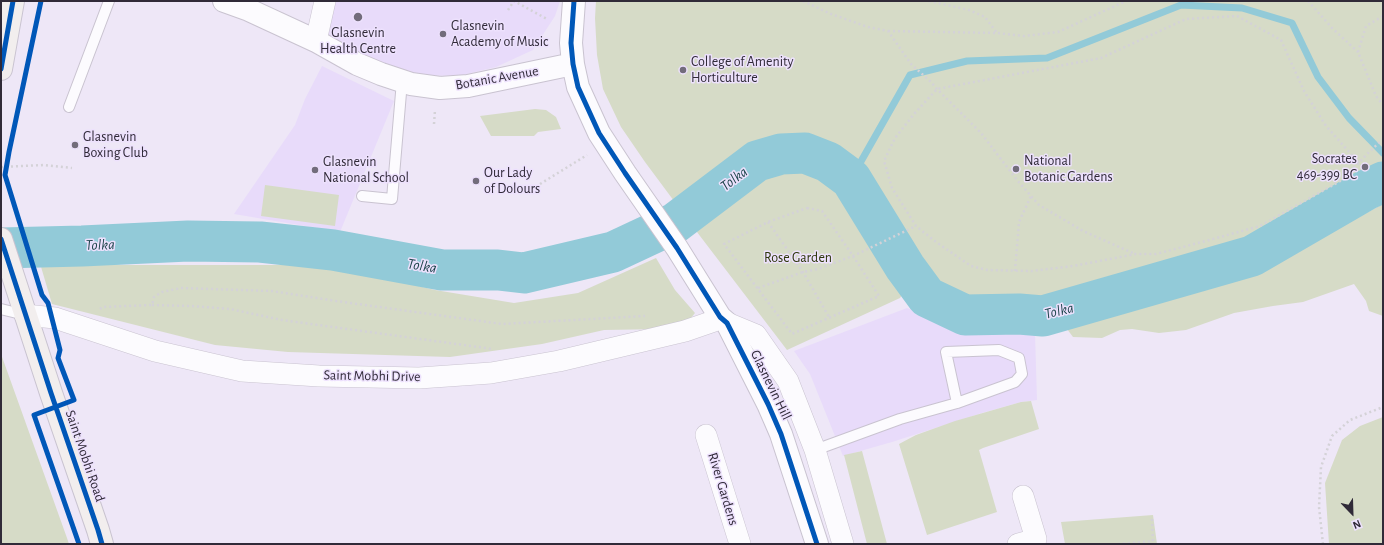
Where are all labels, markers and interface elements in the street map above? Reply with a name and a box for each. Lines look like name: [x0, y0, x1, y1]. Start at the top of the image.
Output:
marker: Glasnevin Health Centre: [352, 11, 364, 23]
place label: Glasnevin Academy of Music: [451, 18, 548, 50]
place label: Glasnevin Health Centre: [320, 25, 396, 58]
marker: Glasnevin Academy of Music: [438, 29, 448, 39]
place label: College of Amenity Horticulture: [691, 54, 793, 86]
street label: Botanic Avenue: [454, 62, 540, 94]
marker: College of Amenity Horticulture: [678, 65, 688, 75]
place label: Glasnevin Boxing Club: [83, 129, 148, 162]
marker: Glasnevin Boxing Club: [70, 140, 80, 150]
place label: Socrates 469-399 BC: [1297, 151, 1357, 184]
place label: National Botanic Gardens: [1024, 153, 1113, 186]
place label: Glasnevin National School: [323, 154, 409, 186]
marker: Socrates 469-399 BC: [1360, 162, 1370, 172]
water label: Tolka: [717, 163, 751, 195]
marker: National Botanic Gardens: [1011, 164, 1021, 174]
marker: Glasnevin National School: [310, 165, 320, 175]
place label: Our Lady of Dolours: [484, 165, 540, 198]
marker: Our Lady of Dolours: [471, 176, 481, 186]
water label: Tolka: [85, 236, 115, 254]
park label: Rose Garden: [764, 250, 832, 266]
water label: Tolka: [406, 255, 438, 277]
water label: Tolka: [1043, 299, 1075, 323]
street label: Glasnevin Hill: [747, 347, 795, 423]
street label: Saint Mobhi Drive: [323, 367, 421, 385]
street label: Saint Mobhi Road: [61, 408, 109, 504]
street label: River Gardens: [704, 451, 742, 527]
north arrow: [1332, 493, 1372, 533]
text: N: [1351, 518, 1363, 531]

